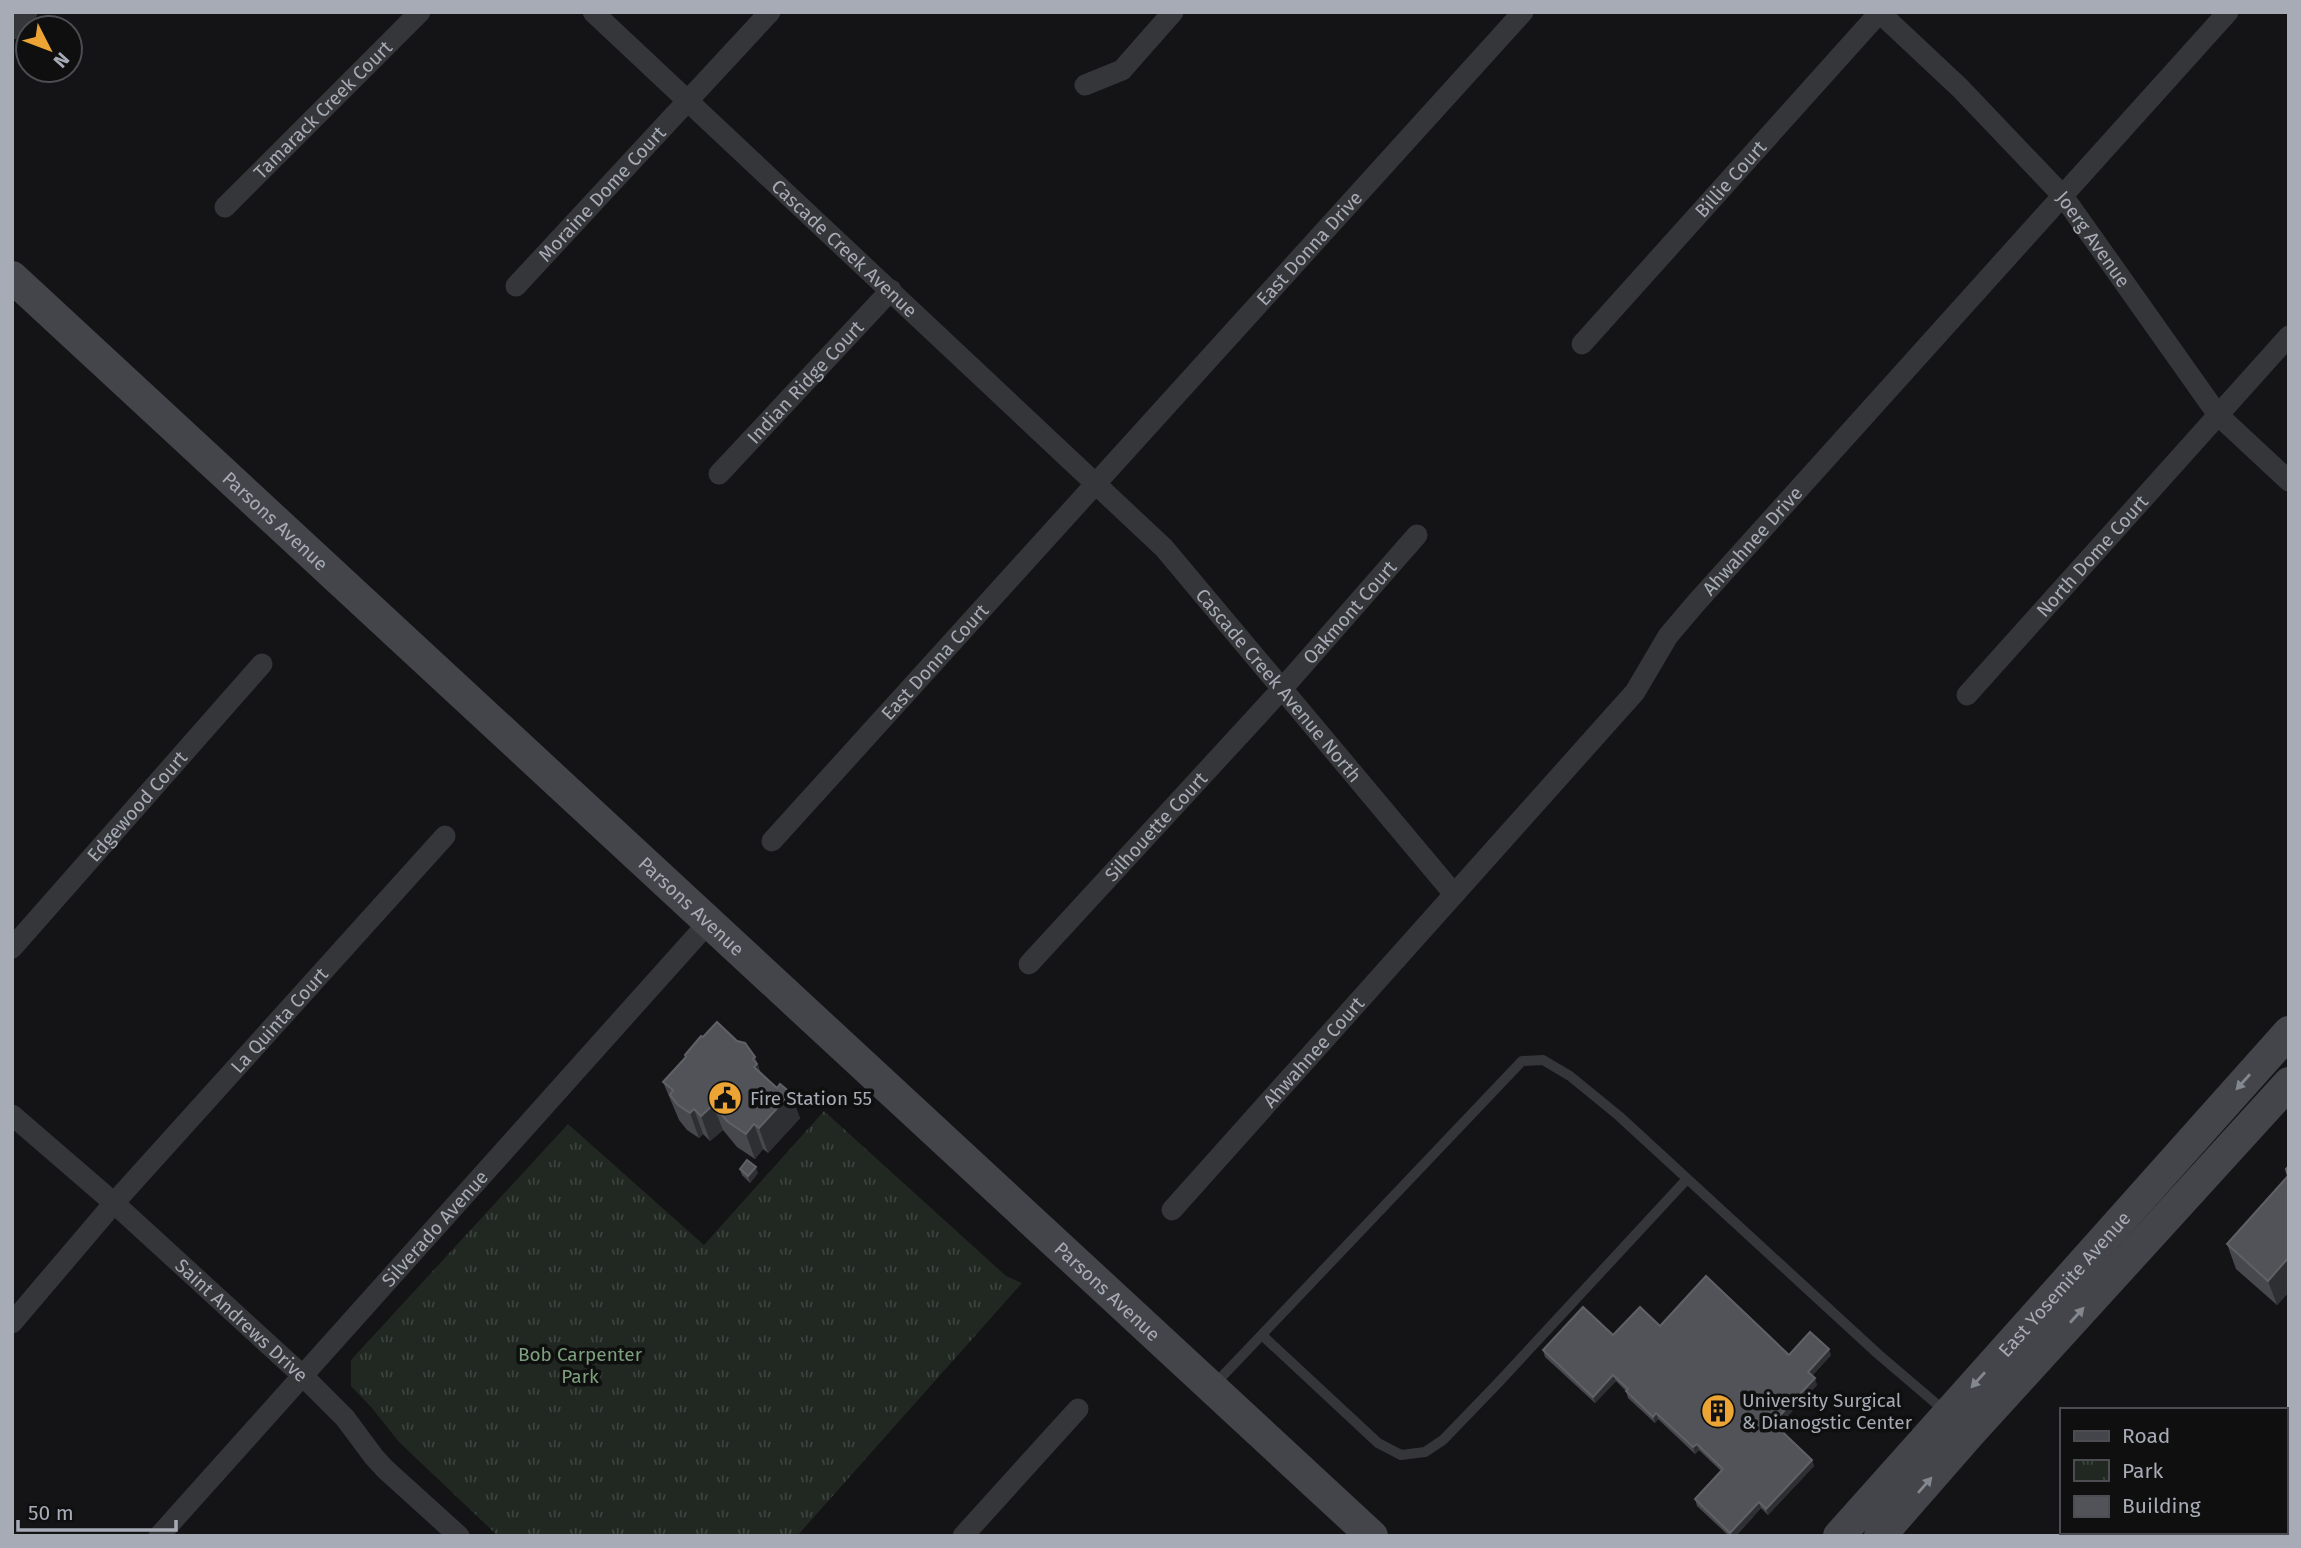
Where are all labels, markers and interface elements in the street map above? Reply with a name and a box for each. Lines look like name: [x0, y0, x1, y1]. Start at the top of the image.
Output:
north arrow: [14, 14, 84, 84]
street label: Tamarack Creek Court: [249, 35, 397, 183]
text: N: [48, 48, 74, 72]
street label: Moraine Dome Court: [533, 121, 670, 266]
street label: Billie Court: [1690, 135, 1771, 222]
street label: Cascade Creek Avenue: [767, 174, 922, 322]
street label: East Donna Drive: [1251, 186, 1367, 310]
street label: Joerg Avenue: [2052, 186, 2135, 292]
street label: Indian Ridge Court: [742, 316, 868, 448]
street label: Parsons Avenue: [218, 466, 333, 575]
street label: Ahwahnee Drive: [1697, 481, 1807, 600]
street label: North Dome Court: [2031, 490, 2153, 622]
street label: Oakmont Court: [1298, 555, 1401, 669]
street label: Cascade Creek Avenue North: [1191, 584, 1367, 787]
street label: East Donna Court: [876, 599, 993, 724]
street label: Edgewood Court: [82, 746, 192, 866]
street label: Silhouette Court: [1100, 767, 1212, 886]
street label: Parsons Avenue: [634, 852, 749, 961]
street label: La Quinta Court: [226, 962, 333, 1077]
street label: Ahwahnee Court: [1258, 992, 1369, 1112]
one-way arrow: [2236, 1074, 2251, 1091]
public building icon: Fire Station 55: [706, 1079, 744, 1117]
place label: Fire Station 55: [750, 1087, 872, 1110]
street label: Silverado Avenue: [376, 1165, 493, 1291]
street label: East Yosemite Avenue: [1993, 1206, 2135, 1361]
street label: Parsons Avenue: [1050, 1237, 1165, 1346]
street label: Saint Andrews Drive: [171, 1254, 313, 1386]
one-way arrow: [2069, 1307, 2084, 1324]
park label: Bob Carpenter Park: [518, 1343, 643, 1388]
one-way arrow: [1970, 1371, 1986, 1389]
place label: University Surgical & Dianogstic Center: [1742, 1389, 1913, 1434]
building icon: University Surgical & Dianogstic Center: [1699, 1392, 1737, 1430]
legend: [2060, 1408, 2287, 1534]
text: Road: [2122, 1423, 2170, 1449]
text: Park: [2122, 1458, 2164, 1484]
one-way arrow: [1917, 1476, 1932, 1493]
scale bar: [18, 1488, 175, 1532]
text: Building: [2122, 1493, 2201, 1519]
text: 50 m: [28, 1500, 74, 1526]

